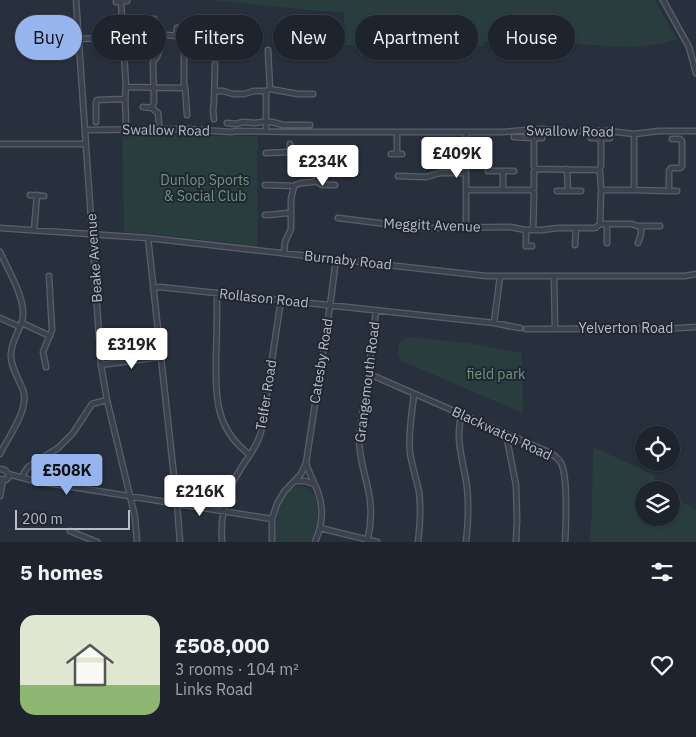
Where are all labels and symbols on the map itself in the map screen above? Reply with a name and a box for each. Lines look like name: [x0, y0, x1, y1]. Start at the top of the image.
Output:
street label: Swallow Road: [122, 120, 210, 140]
street label: Swallow Road: [526, 121, 614, 141]
pin: £409K: [422, 136, 492, 179]
pin: £234K: [288, 144, 358, 187]
park label: Dunlop Sports & Social Club: [160, 171, 250, 205]
street label: Beake Avenue: [82, 213, 106, 303]
street label: Meggitt Avenue: [383, 214, 481, 236]
street label: Burnaby Road: [303, 246, 393, 274]
street label: Rollason Road: [218, 284, 310, 312]
street label: Catesby Road: [305, 317, 337, 405]
street label: Yelverton Road: [579, 319, 673, 337]
street label: Grangemouth Road: [351, 321, 383, 443]
pin: £319K: [97, 328, 167, 370]
street label: Telfer Road: [252, 358, 280, 432]
park label: field park: [467, 365, 526, 383]
street label: Blackwatch Road: [449, 402, 555, 464]
pin: £508K: [32, 454, 102, 496]
pin: £216K: [165, 474, 235, 517]
scale bar: [15, 507, 130, 530]

